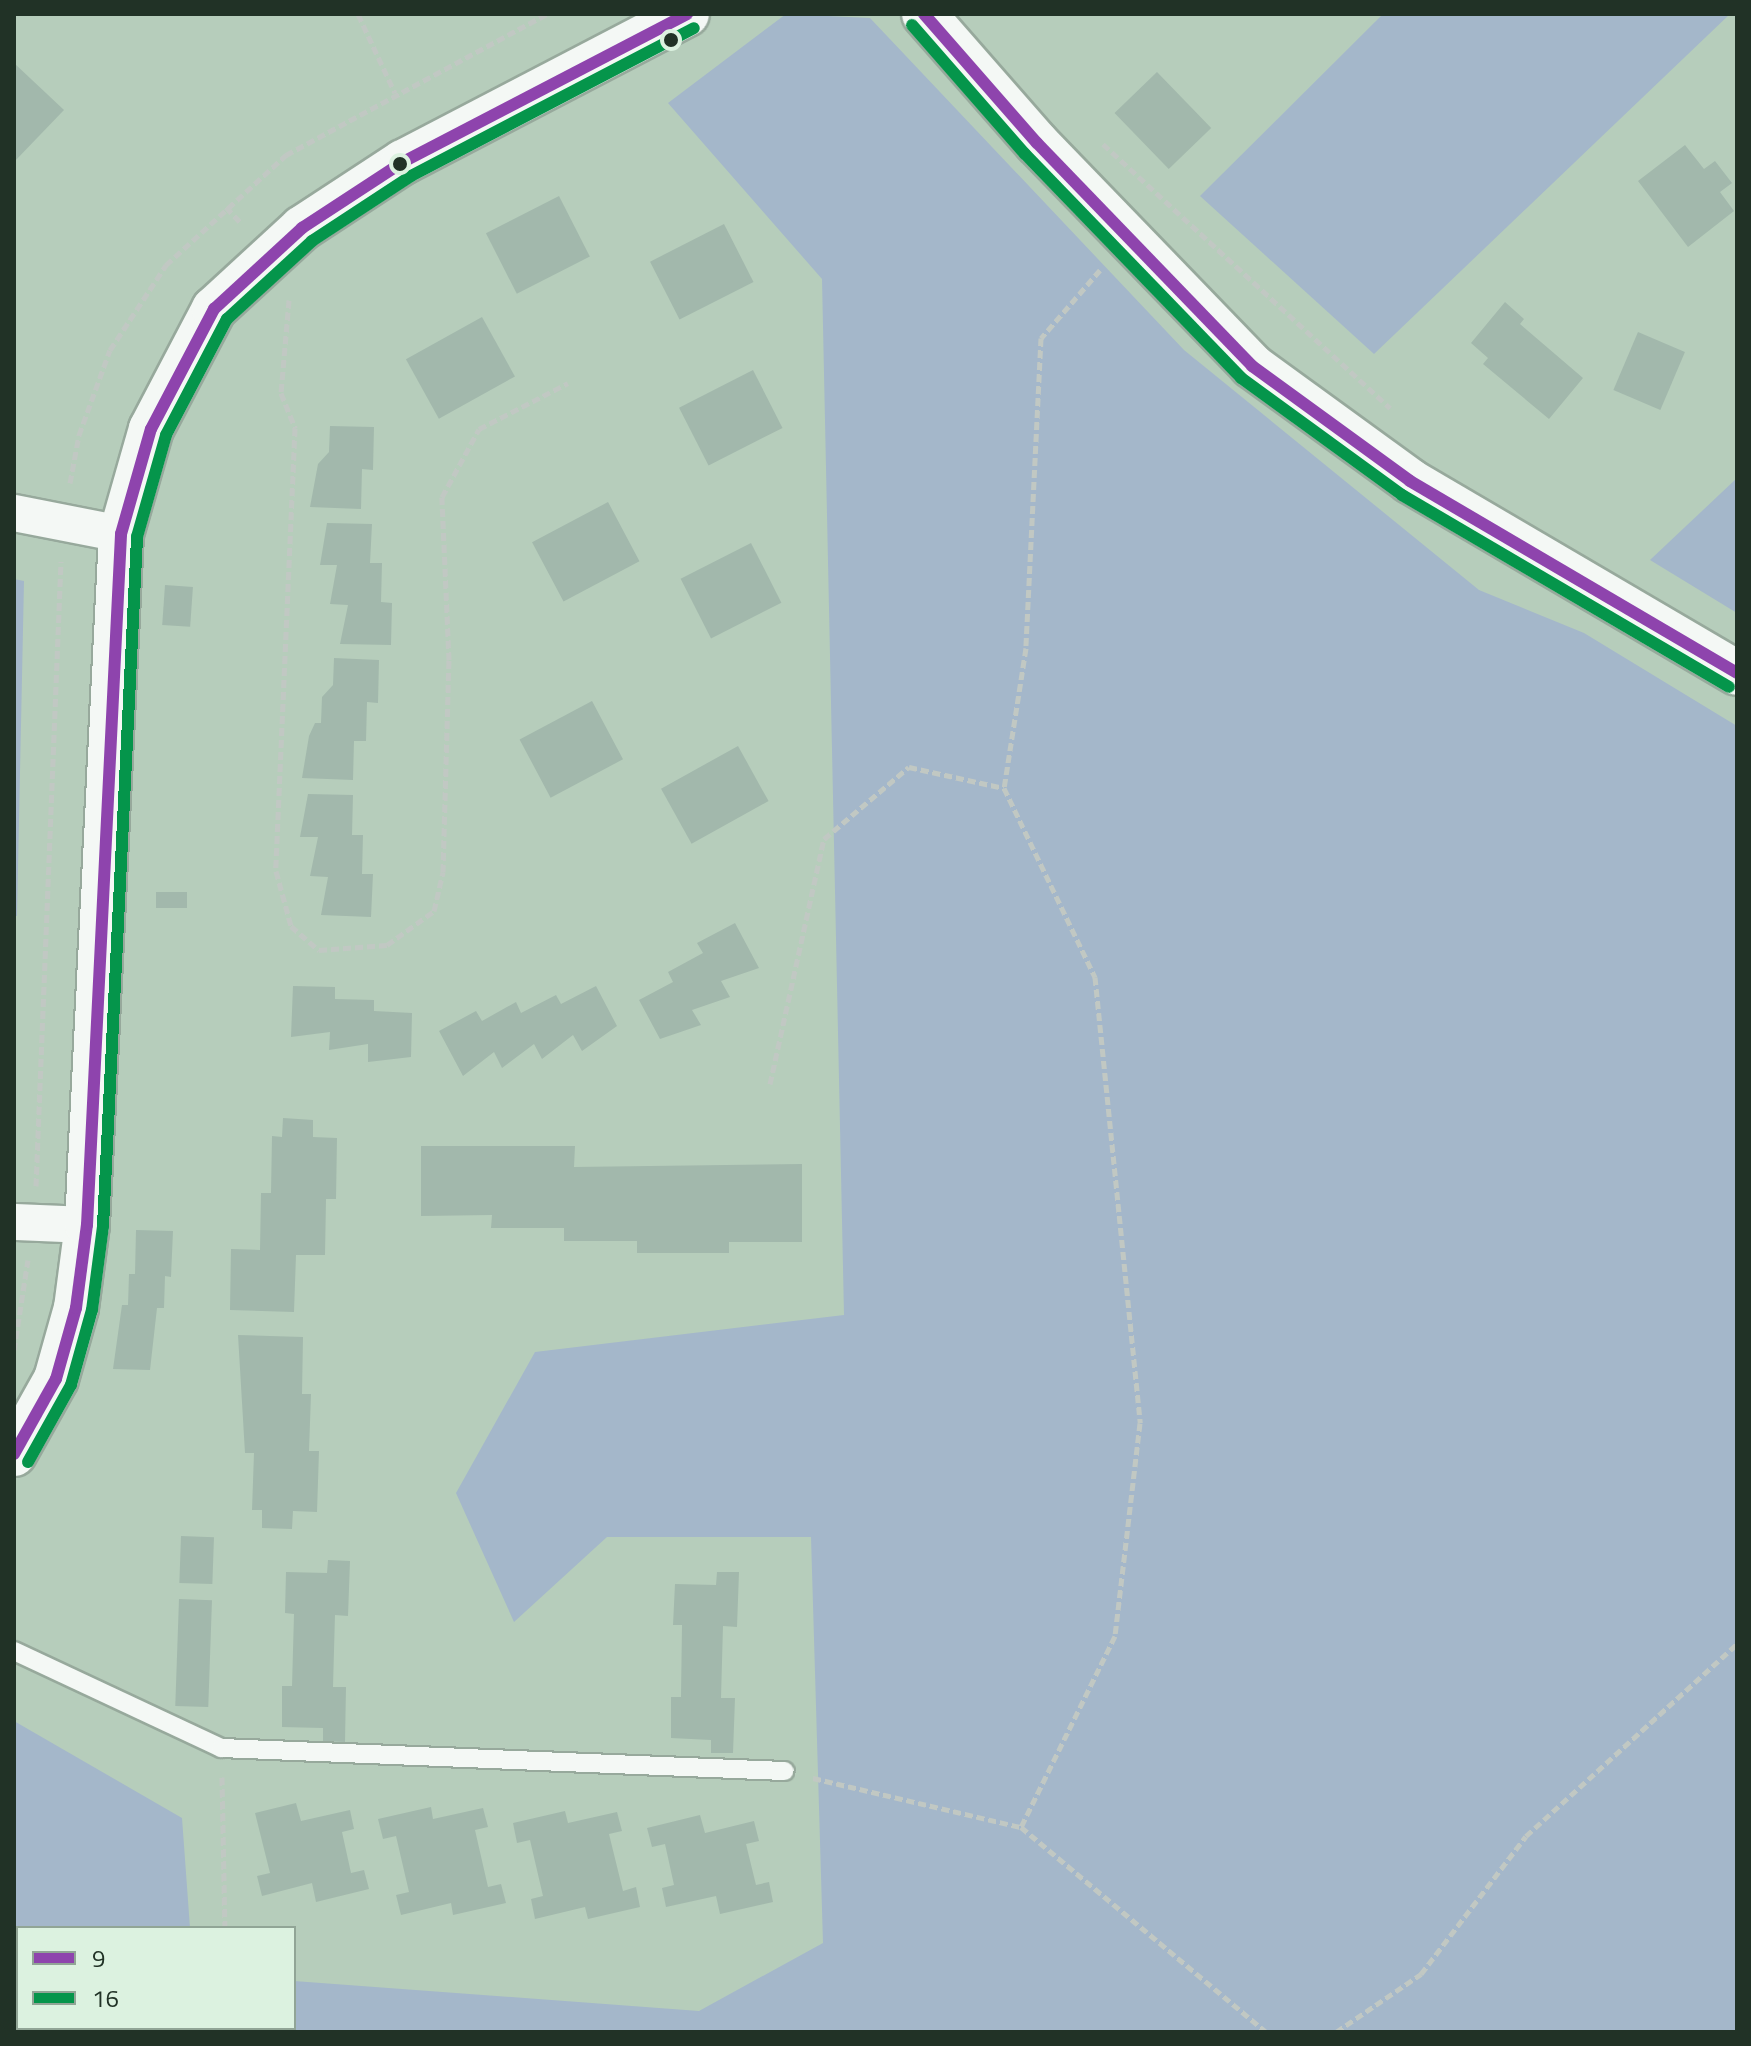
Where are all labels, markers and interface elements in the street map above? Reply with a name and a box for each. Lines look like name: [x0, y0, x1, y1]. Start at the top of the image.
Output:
unlabelled marker: [663, 32, 679, 48]
unlabelled marker: [392, 156, 408, 172]
legend: [16, 1926, 296, 2030]
text: 9: [92, 1940, 105, 1976]
text: 16: [92, 1980, 119, 2016]

